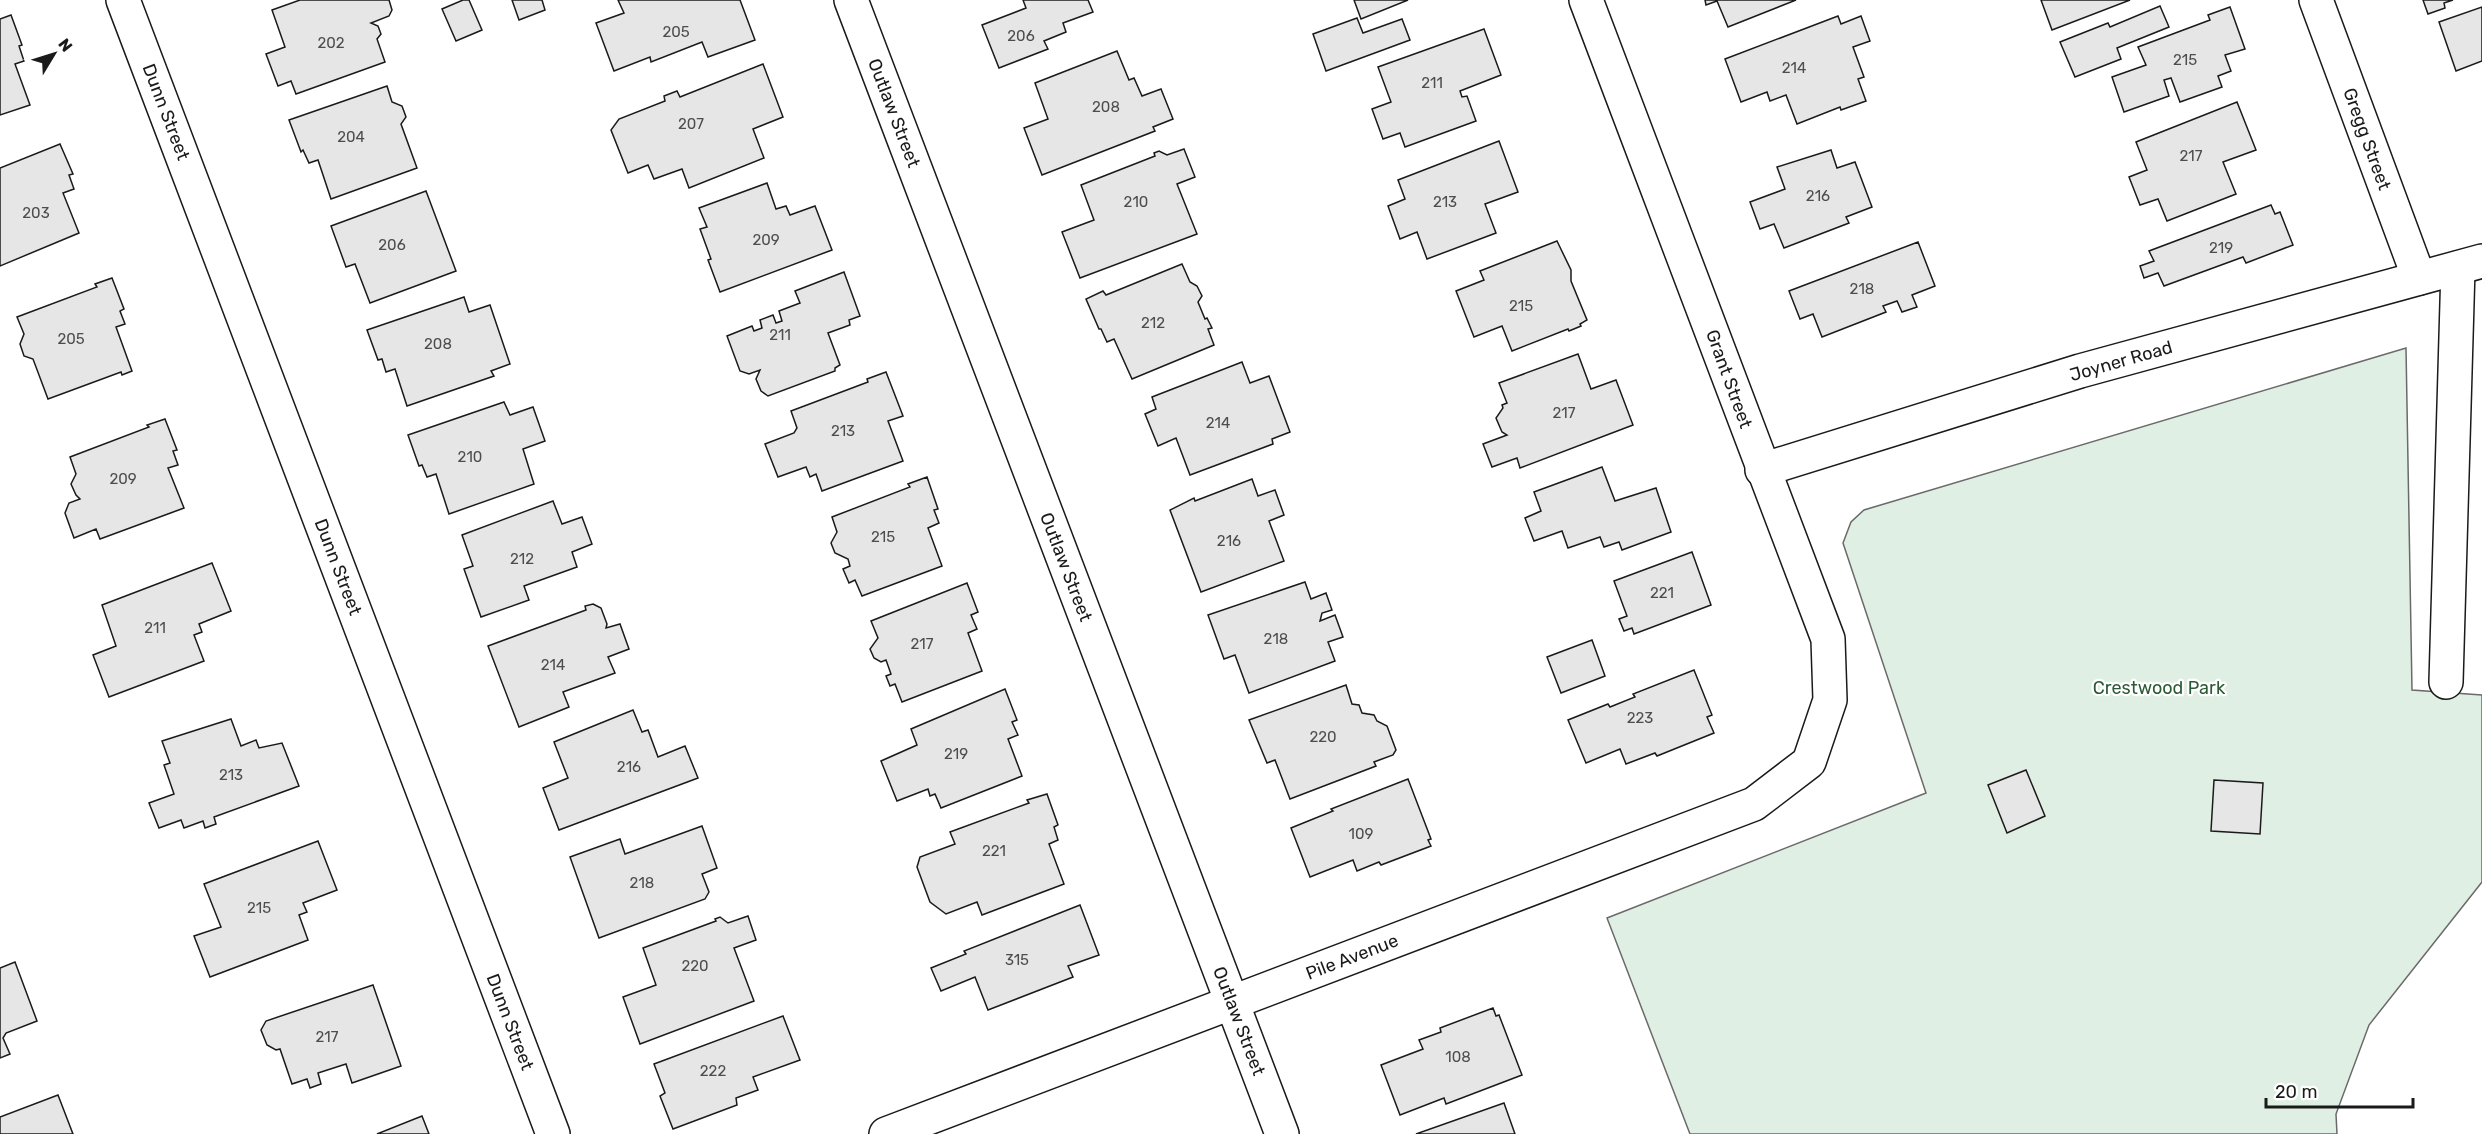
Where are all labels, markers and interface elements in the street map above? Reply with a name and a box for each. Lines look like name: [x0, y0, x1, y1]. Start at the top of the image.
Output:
house number: 205: [662, 23, 690, 41]
north arrow: [24, 24, 84, 84]
house number: 206: [1007, 27, 1035, 45]
house number: 202: [317, 34, 345, 52]
text: N: [54, 35, 76, 55]
house number: 215: [2173, 51, 2197, 69]
street label: Outlaw Street: [863, 55, 925, 171]
house number: 214: [1782, 59, 1806, 77]
street label: Dunn Street: [138, 61, 194, 163]
house number: 211: [1421, 74, 1443, 92]
street label: Gregg Street: [2338, 85, 2396, 193]
house number: 208: [1092, 98, 1120, 116]
house number: 207: [678, 115, 704, 133]
house number: 204: [337, 128, 365, 146]
house number: 217: [2180, 147, 2203, 165]
house number: 216: [1806, 187, 1830, 205]
house number: 210: [1124, 193, 1148, 211]
house number: 213: [1433, 193, 1457, 211]
house number: 203: [22, 204, 50, 222]
house number: 209: [752, 231, 780, 249]
house number: 206: [378, 236, 406, 254]
house number: 219: [2209, 239, 2233, 257]
house number: 218: [1850, 280, 1874, 298]
house number: 215: [1509, 297, 1533, 315]
house number: 212: [1141, 314, 1165, 332]
house number: 211: [769, 326, 791, 344]
street label: Grant Street: [1701, 327, 1757, 431]
house number: 205: [57, 330, 85, 348]
house number: 208: [424, 335, 452, 353]
street label: Joyner Road: [2067, 336, 2175, 386]
house number: 217: [1553, 404, 1576, 422]
house number: 214: [1206, 414, 1230, 432]
house number: 213: [831, 422, 855, 440]
house number: 210: [458, 448, 482, 466]
house number: 209: [109, 470, 137, 488]
street label: Outlaw Street: [1035, 509, 1097, 625]
street label: Dunn Street: [310, 516, 366, 618]
house number: 215: [871, 528, 895, 546]
house number: 216: [1217, 532, 1241, 550]
house number: 212: [510, 550, 534, 568]
house number: 221: [1650, 584, 1674, 602]
house number: 211: [144, 619, 166, 637]
house number: 218: [1264, 630, 1288, 648]
house number: 217: [911, 635, 934, 653]
house number: 214: [541, 656, 565, 674]
park label: Crestwood Park: [2093, 677, 2226, 699]
house number: 223: [1627, 709, 1653, 727]
house number: 220: [1309, 728, 1337, 746]
house number: 219: [944, 745, 968, 763]
house number: 216: [617, 758, 641, 776]
house number: 213: [219, 766, 243, 784]
house number: 109: [1349, 825, 1374, 843]
house number: 221: [982, 842, 1006, 860]
house number: 218: [630, 874, 654, 892]
house number: 215: [247, 899, 271, 917]
street label: Pile Avenue: [1303, 929, 1401, 985]
house number: 315: [1005, 951, 1029, 969]
house number: 220: [681, 957, 709, 975]
street label: Outlaw Street: [1208, 963, 1270, 1079]
street label: Dunn Street: [482, 971, 538, 1073]
house number: 217: [316, 1028, 339, 1046]
house number: 108: [1445, 1048, 1471, 1066]
house number: 222: [700, 1062, 726, 1080]
scale bar: [2266, 1071, 2413, 1109]
text: 20 m: [2275, 1081, 2317, 1103]

